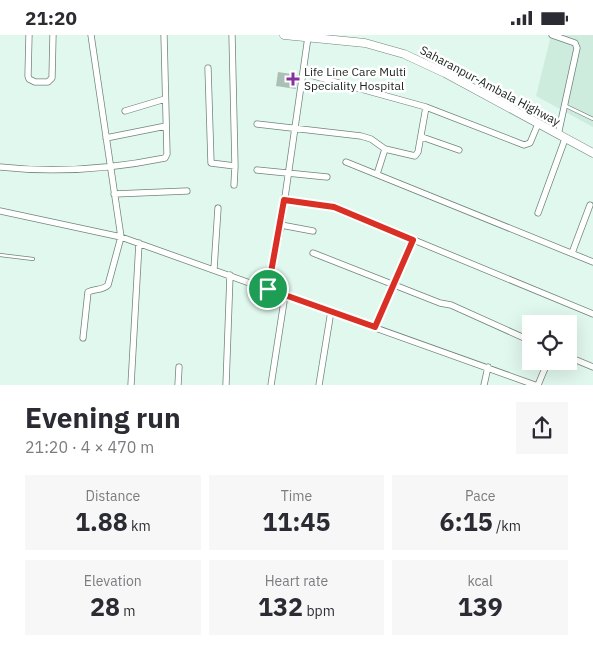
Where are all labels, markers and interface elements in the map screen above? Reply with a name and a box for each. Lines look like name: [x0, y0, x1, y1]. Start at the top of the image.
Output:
text: 21:20: [25, 6, 77, 30]
street label: Saharanpur-Ambala Highway: [418, 42, 563, 129]
place label: Life Line Care Multi Speciality Hospital: [304, 64, 406, 93]
marker: Life Line Care Multi Speciality Hospital: [286, 72, 300, 86]
pin: [247, 268, 289, 310]
icon: arrive: [254, 275, 282, 303]
map controls: [522, 315, 577, 370]
button: locate: [522, 315, 577, 370]
text: Evening run: [25, 399, 181, 436]
button: share: [516, 402, 568, 454]
text: 21:20 · 4 × 470 m: [25, 437, 154, 457]
text: Distance: [86, 487, 140, 505]
text: Time: [281, 487, 312, 505]
text: Pace: [465, 487, 495, 505]
text: 1.88: [75, 505, 128, 538]
text: 11:45: [262, 505, 331, 538]
text: 6:15: [439, 505, 493, 538]
text: km: [128, 517, 151, 535]
text: /km: [493, 517, 521, 535]
text: Elevation: [84, 572, 142, 590]
text: Heart rate: [265, 572, 328, 590]
text: kcal: [467, 572, 493, 590]
text: 28: [90, 590, 120, 623]
text: 132: [258, 590, 303, 623]
text: 139: [458, 590, 503, 623]
text: m: [120, 602, 136, 620]
text: bpm: [303, 602, 335, 620]

